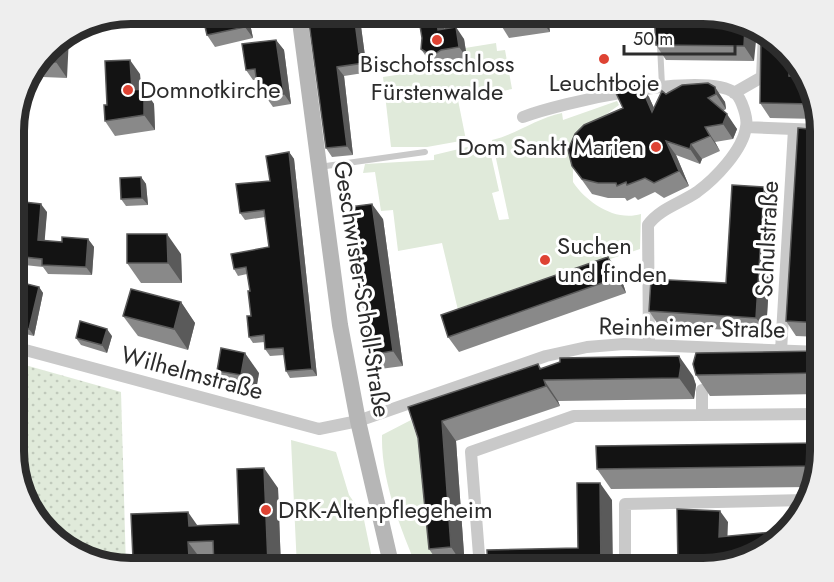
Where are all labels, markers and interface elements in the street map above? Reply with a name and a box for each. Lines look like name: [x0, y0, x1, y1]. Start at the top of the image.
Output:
scale bar: [624, 18, 735, 56]
text: 50 m: [633, 26, 673, 52]
marker: Bischofsschloss Fürstenwalde: [430, 33, 444, 47]
place label: Bischofsschloss Fürstenwalde: [360, 46, 514, 109]
marker: Leuchtboje: [597, 52, 611, 66]
place label: Leuchtboje: [549, 65, 659, 100]
place label: Domnotkirche: [140, 72, 281, 107]
marker: Domnotkirche: [121, 83, 135, 97]
place label: Dom Sankt Marien: [457, 129, 644, 164]
marker: Dom Sankt Marien: [649, 140, 663, 154]
street label: Geschwister-Scholl-Straße: [325, 158, 400, 420]
street label: Schulstraße: [746, 180, 787, 298]
place label: Suchen und finden: [557, 228, 667, 291]
marker: Suchen und finden: [538, 253, 552, 267]
street label: Reinheimer Straße: [598, 308, 786, 347]
street label: Wilhelmstraße: [117, 337, 267, 408]
place label: DRK-Altenpflegeheim: [278, 492, 493, 527]
marker: DRK-Altenpflegeheim: [259, 503, 273, 517]

